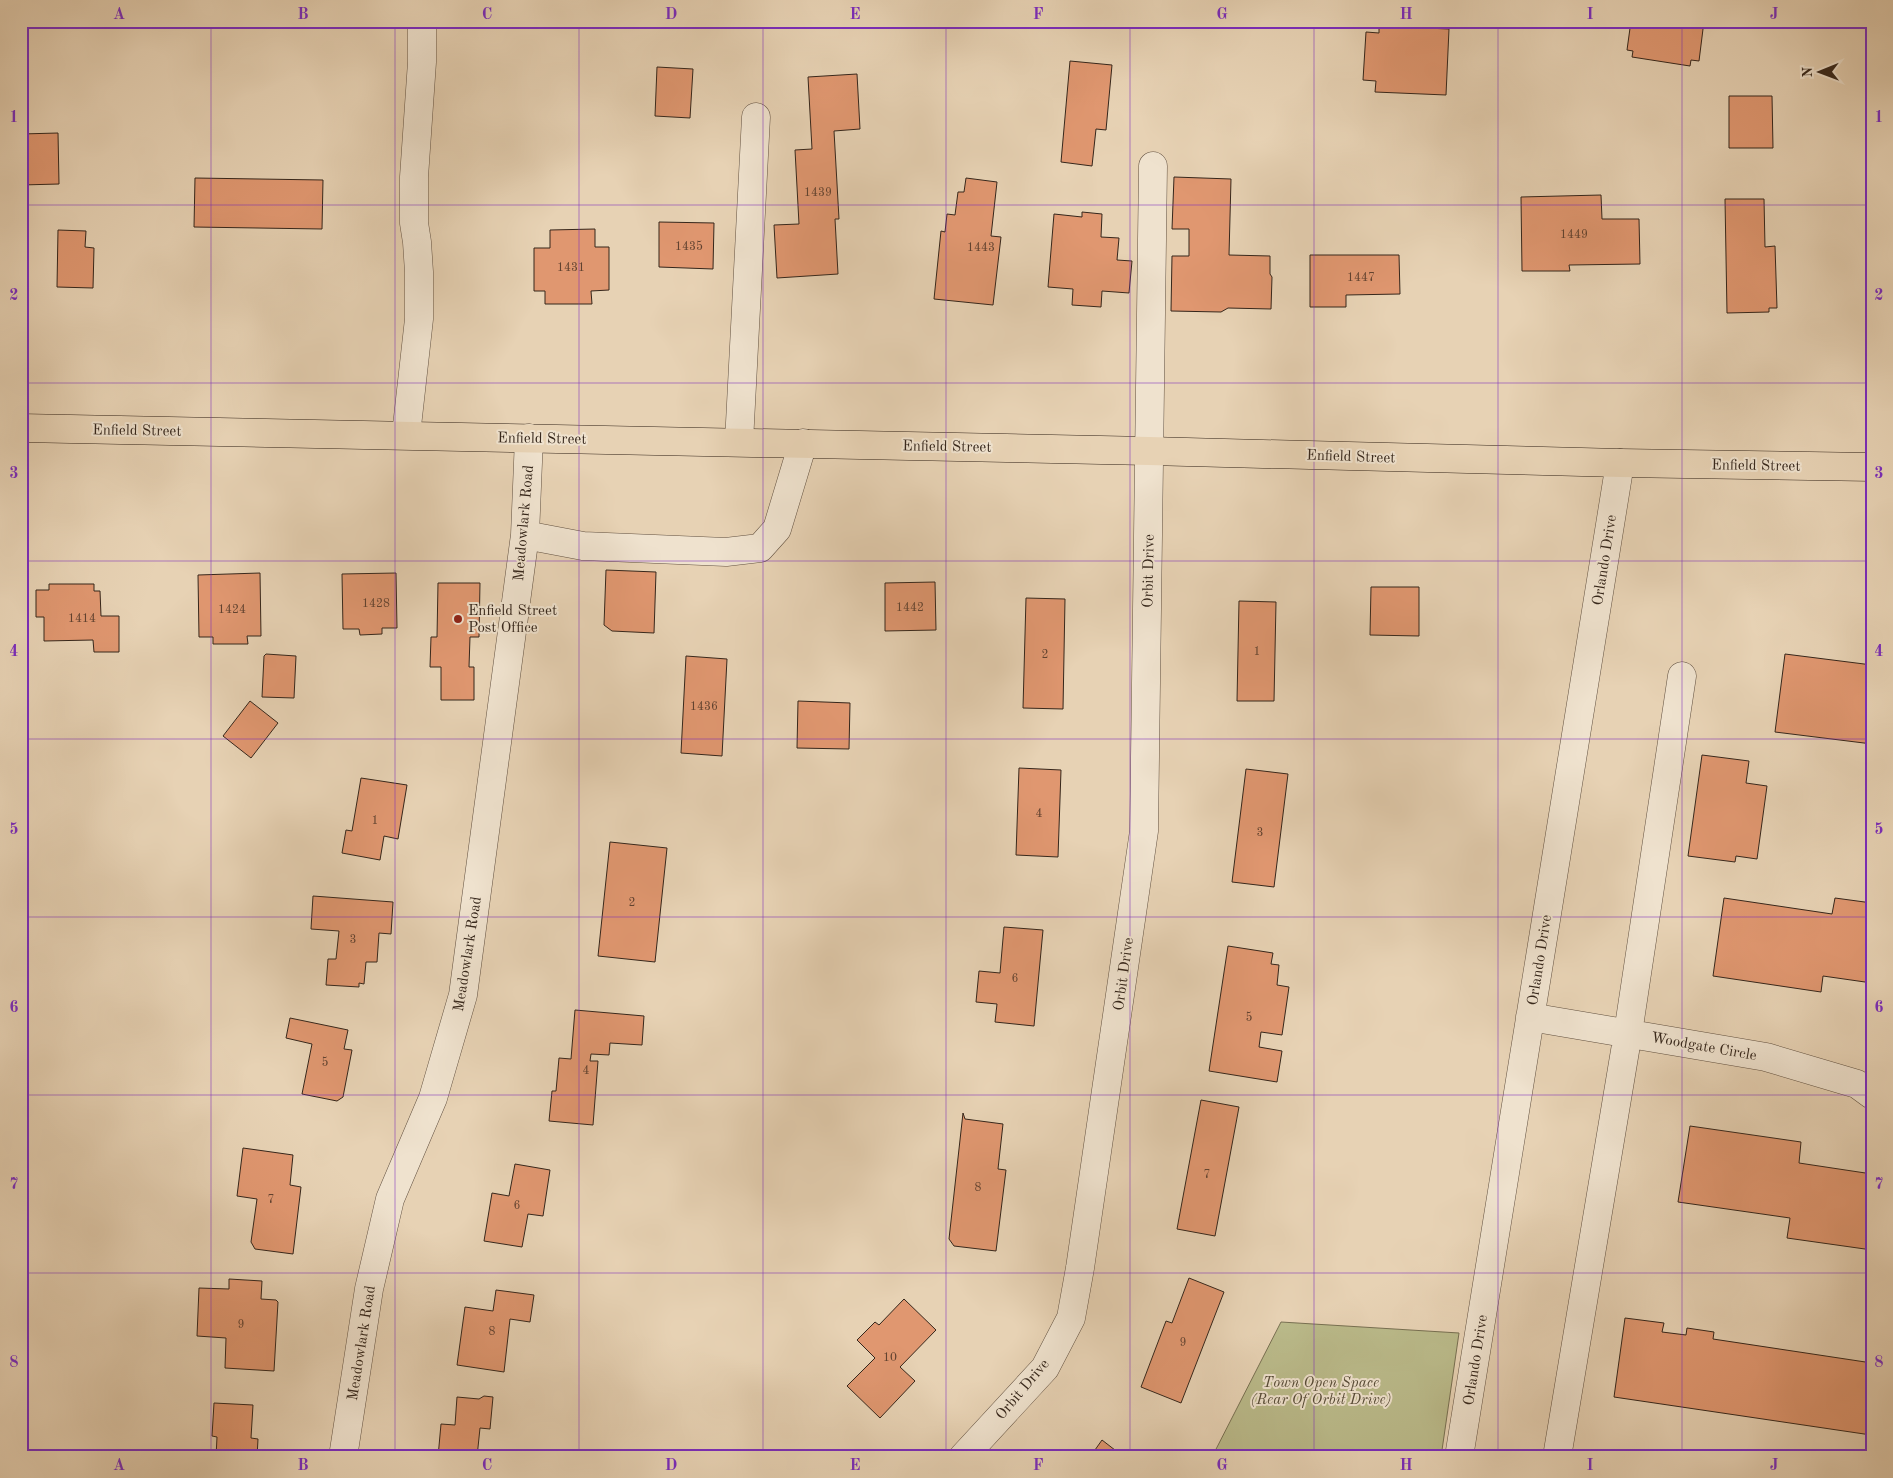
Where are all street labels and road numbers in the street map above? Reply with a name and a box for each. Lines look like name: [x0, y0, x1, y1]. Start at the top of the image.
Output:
street label: Enfield Street: [92, 423, 182, 440]
street label: Enfield Street: [497, 431, 587, 448]
street label: Enfield Street: [902, 439, 992, 456]
street label: Enfield Street: [1306, 448, 1396, 467]
street label: Enfield Street: [1711, 458, 1801, 475]
street label: Meadowlark Road: [512, 464, 537, 582]
street label: Orlando Drive: [1591, 514, 1620, 607]
street label: Orbit Drive: [1141, 534, 1158, 608]
street label: Meadowlark Road: [452, 895, 485, 1013]
street label: Orlando Drive: [1526, 914, 1555, 1007]
street label: Orbit Drive: [1112, 937, 1137, 1012]
street label: Woodgate Circle: [1650, 1031, 1758, 1064]
street label: Meadowlark Road: [346, 1284, 379, 1402]
street label: Orlando Drive: [1462, 1314, 1491, 1407]
street label: Orbit Drive: [994, 1357, 1053, 1423]

